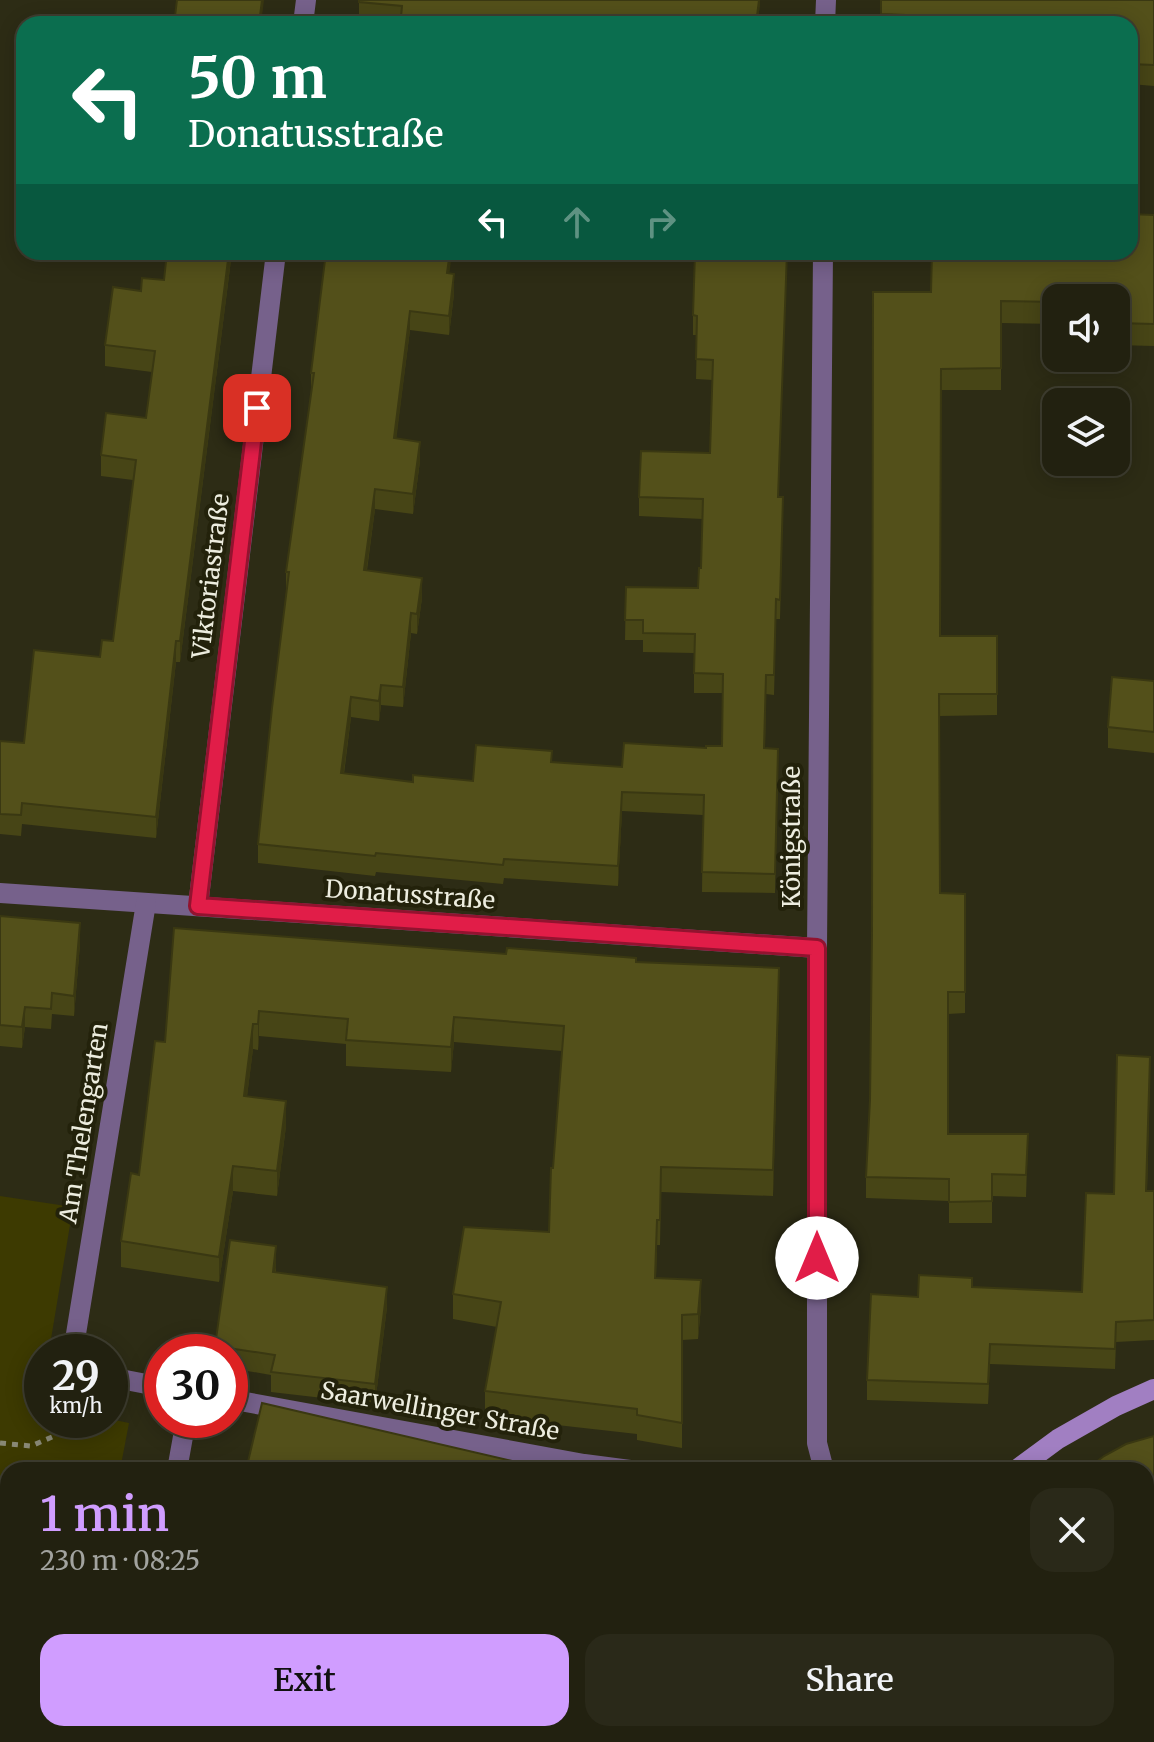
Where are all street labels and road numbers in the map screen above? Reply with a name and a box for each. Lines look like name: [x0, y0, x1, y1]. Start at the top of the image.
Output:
street label: Viktoriastraße: [185, 492, 236, 661]
street label: Königstraße: [776, 766, 807, 908]
street label: Donatusstraße: [324, 873, 496, 916]
street label: Am Thelengarten: [52, 1020, 115, 1226]
street label: Saarwellinger Straße: [318, 1374, 562, 1447]

